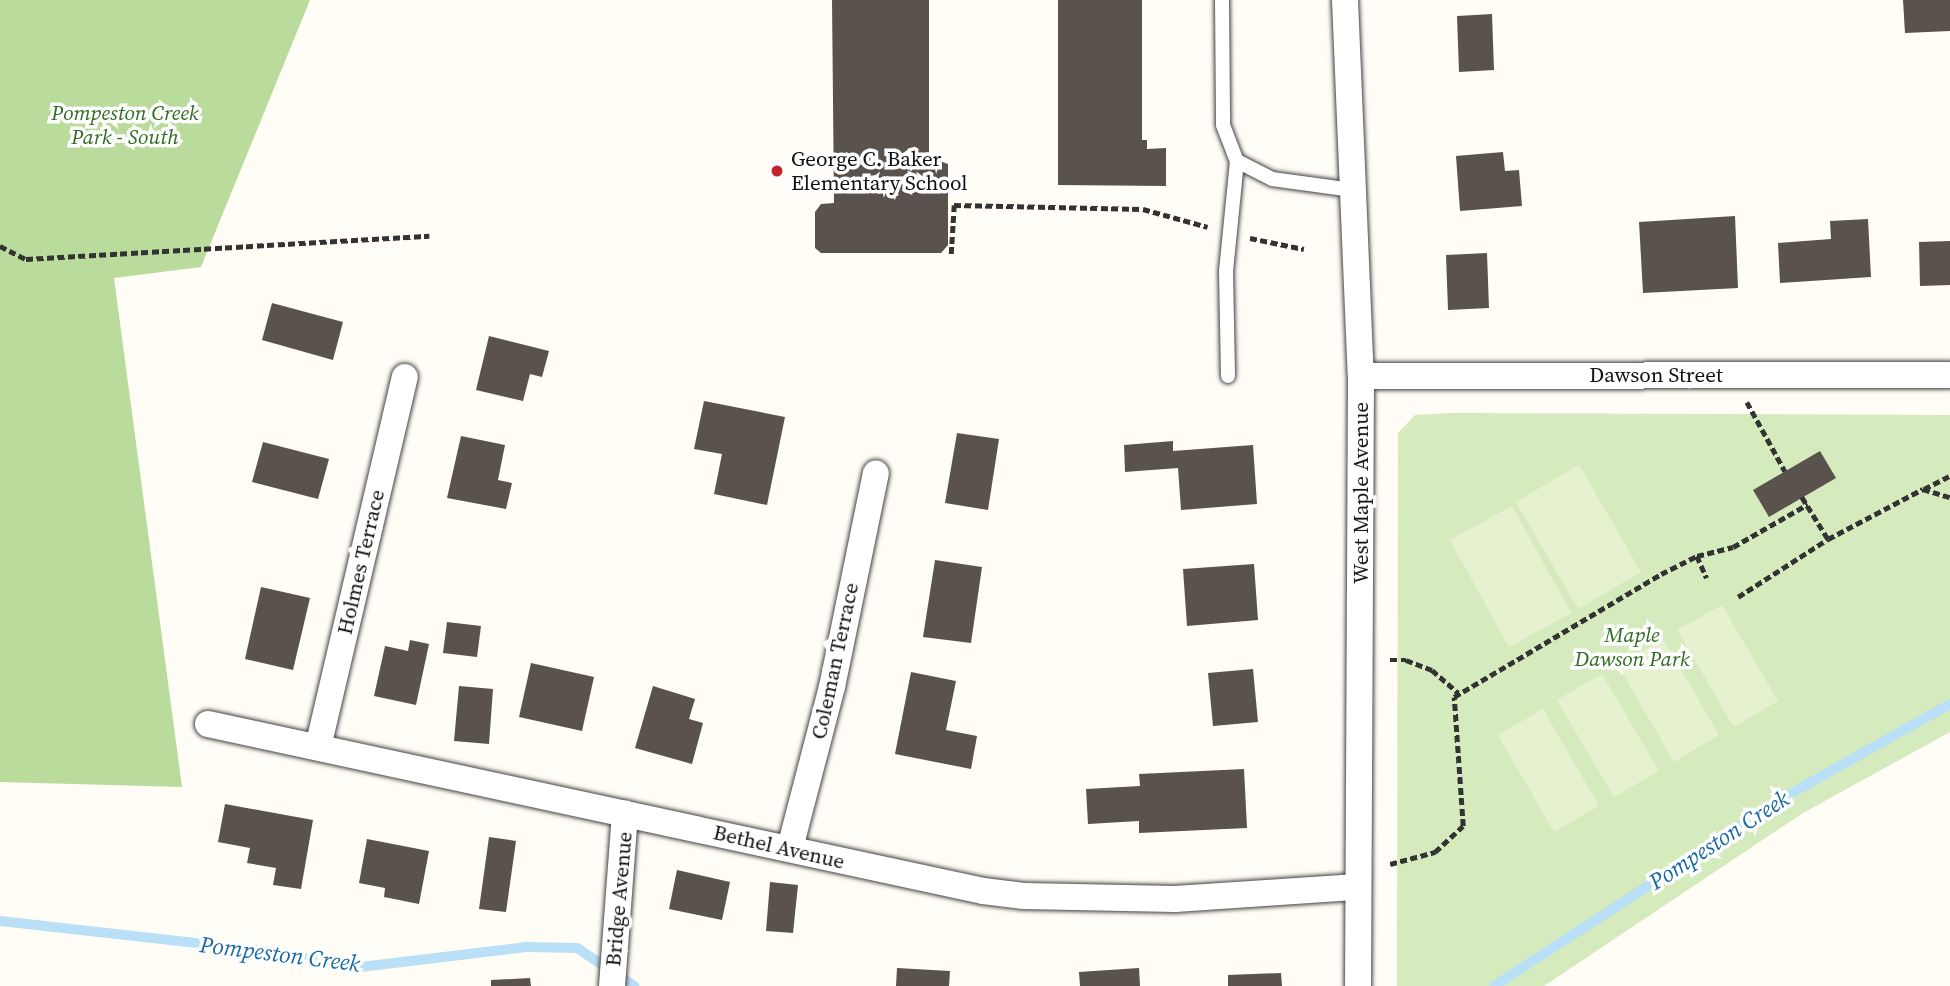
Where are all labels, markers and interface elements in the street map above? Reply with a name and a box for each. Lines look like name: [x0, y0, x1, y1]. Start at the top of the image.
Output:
park label: Pompeston Creek Park - South: [51, 100, 199, 150]
place label: George C. Baker Elementary School: [791, 146, 968, 196]
marker: George C. Baker Elementary School: [769, 163, 785, 179]
street label: Dawson Street: [1589, 362, 1723, 388]
street label: West Maple Avenue: [1348, 402, 1374, 584]
street label: Holmes Terrace: [332, 487, 390, 637]
street label: Coleman Terrace: [806, 580, 864, 742]
park label: Maple Dawson Park: [1574, 622, 1690, 672]
water label: Pompeston Creek: [1644, 784, 1794, 896]
street label: Bethel Avenue: [711, 820, 847, 874]
street label: Bridge Avenue: [601, 831, 637, 967]
water label: Pompeston Creek: [198, 930, 362, 978]

